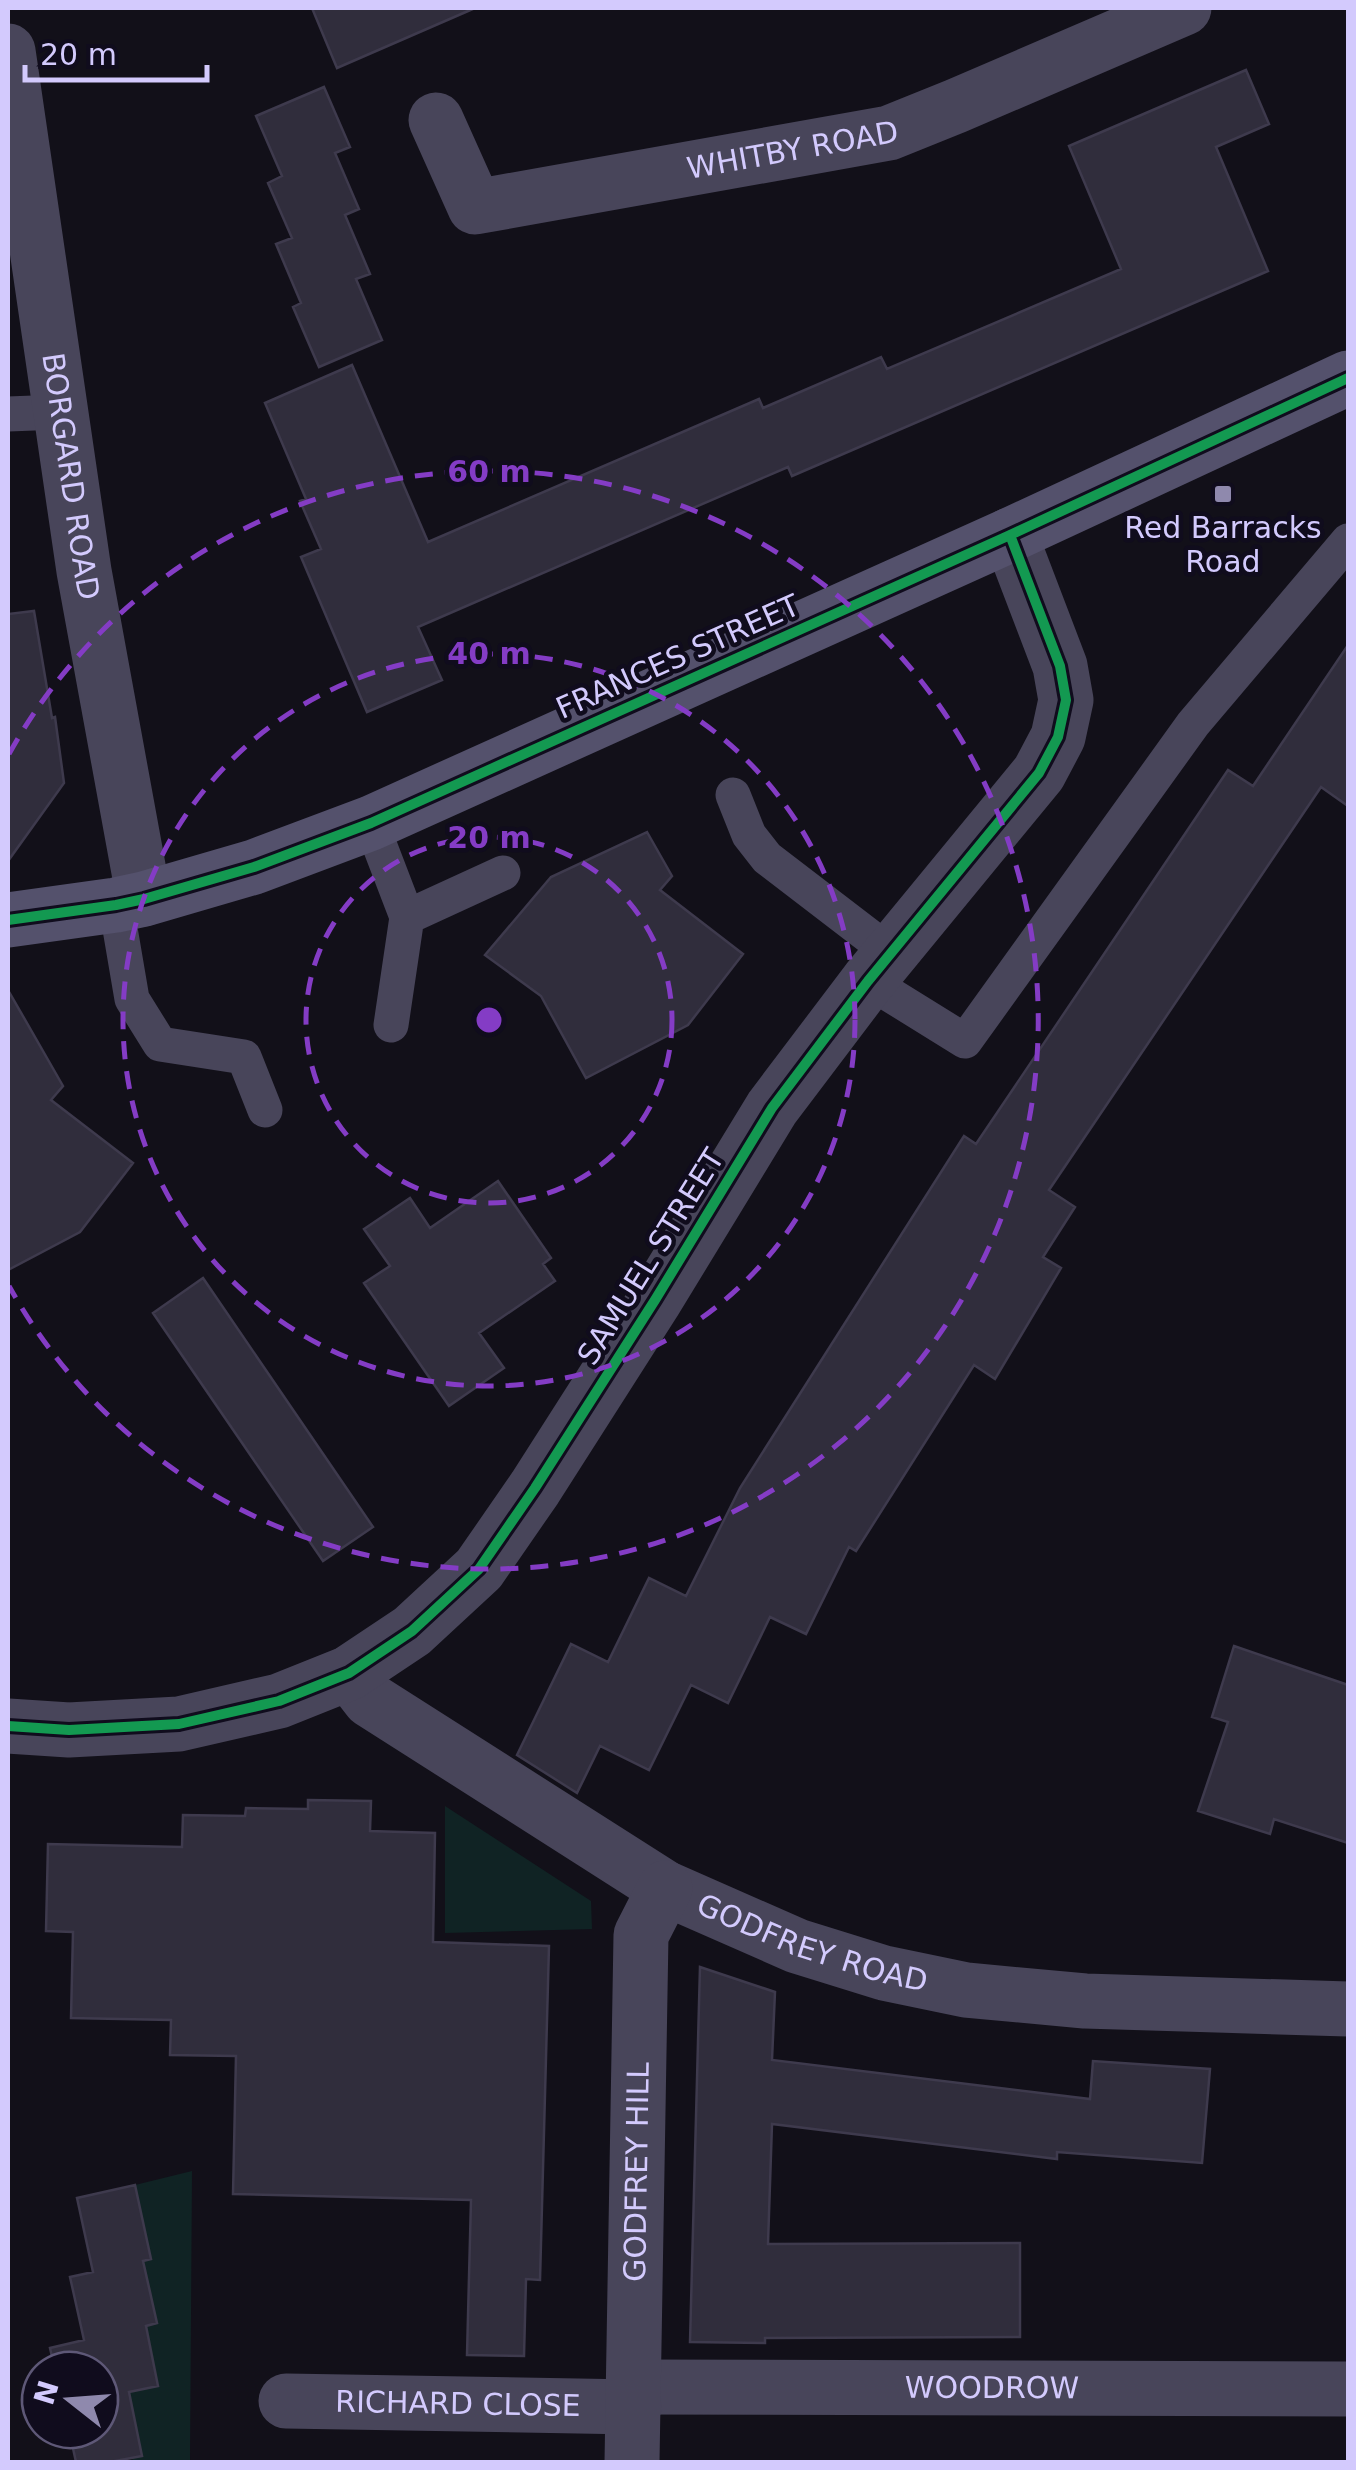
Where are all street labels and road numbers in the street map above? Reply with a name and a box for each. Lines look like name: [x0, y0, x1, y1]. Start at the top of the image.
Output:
street label: WHITBY ROAD: [684, 114, 901, 186]
street label: BORGARD ROAD: [35, 350, 107, 603]
street label: FRANCES STREET: [551, 587, 806, 726]
street label: SAMUEL STREET: [570, 1142, 731, 1371]
street label: GODFREY ROAD: [692, 1886, 931, 1999]
street label: GODFREY HILL: [617, 2062, 656, 2282]
street label: WOODROW: [905, 2370, 1079, 2405]
street label: RICHARD CLOSE: [335, 2384, 581, 2423]

